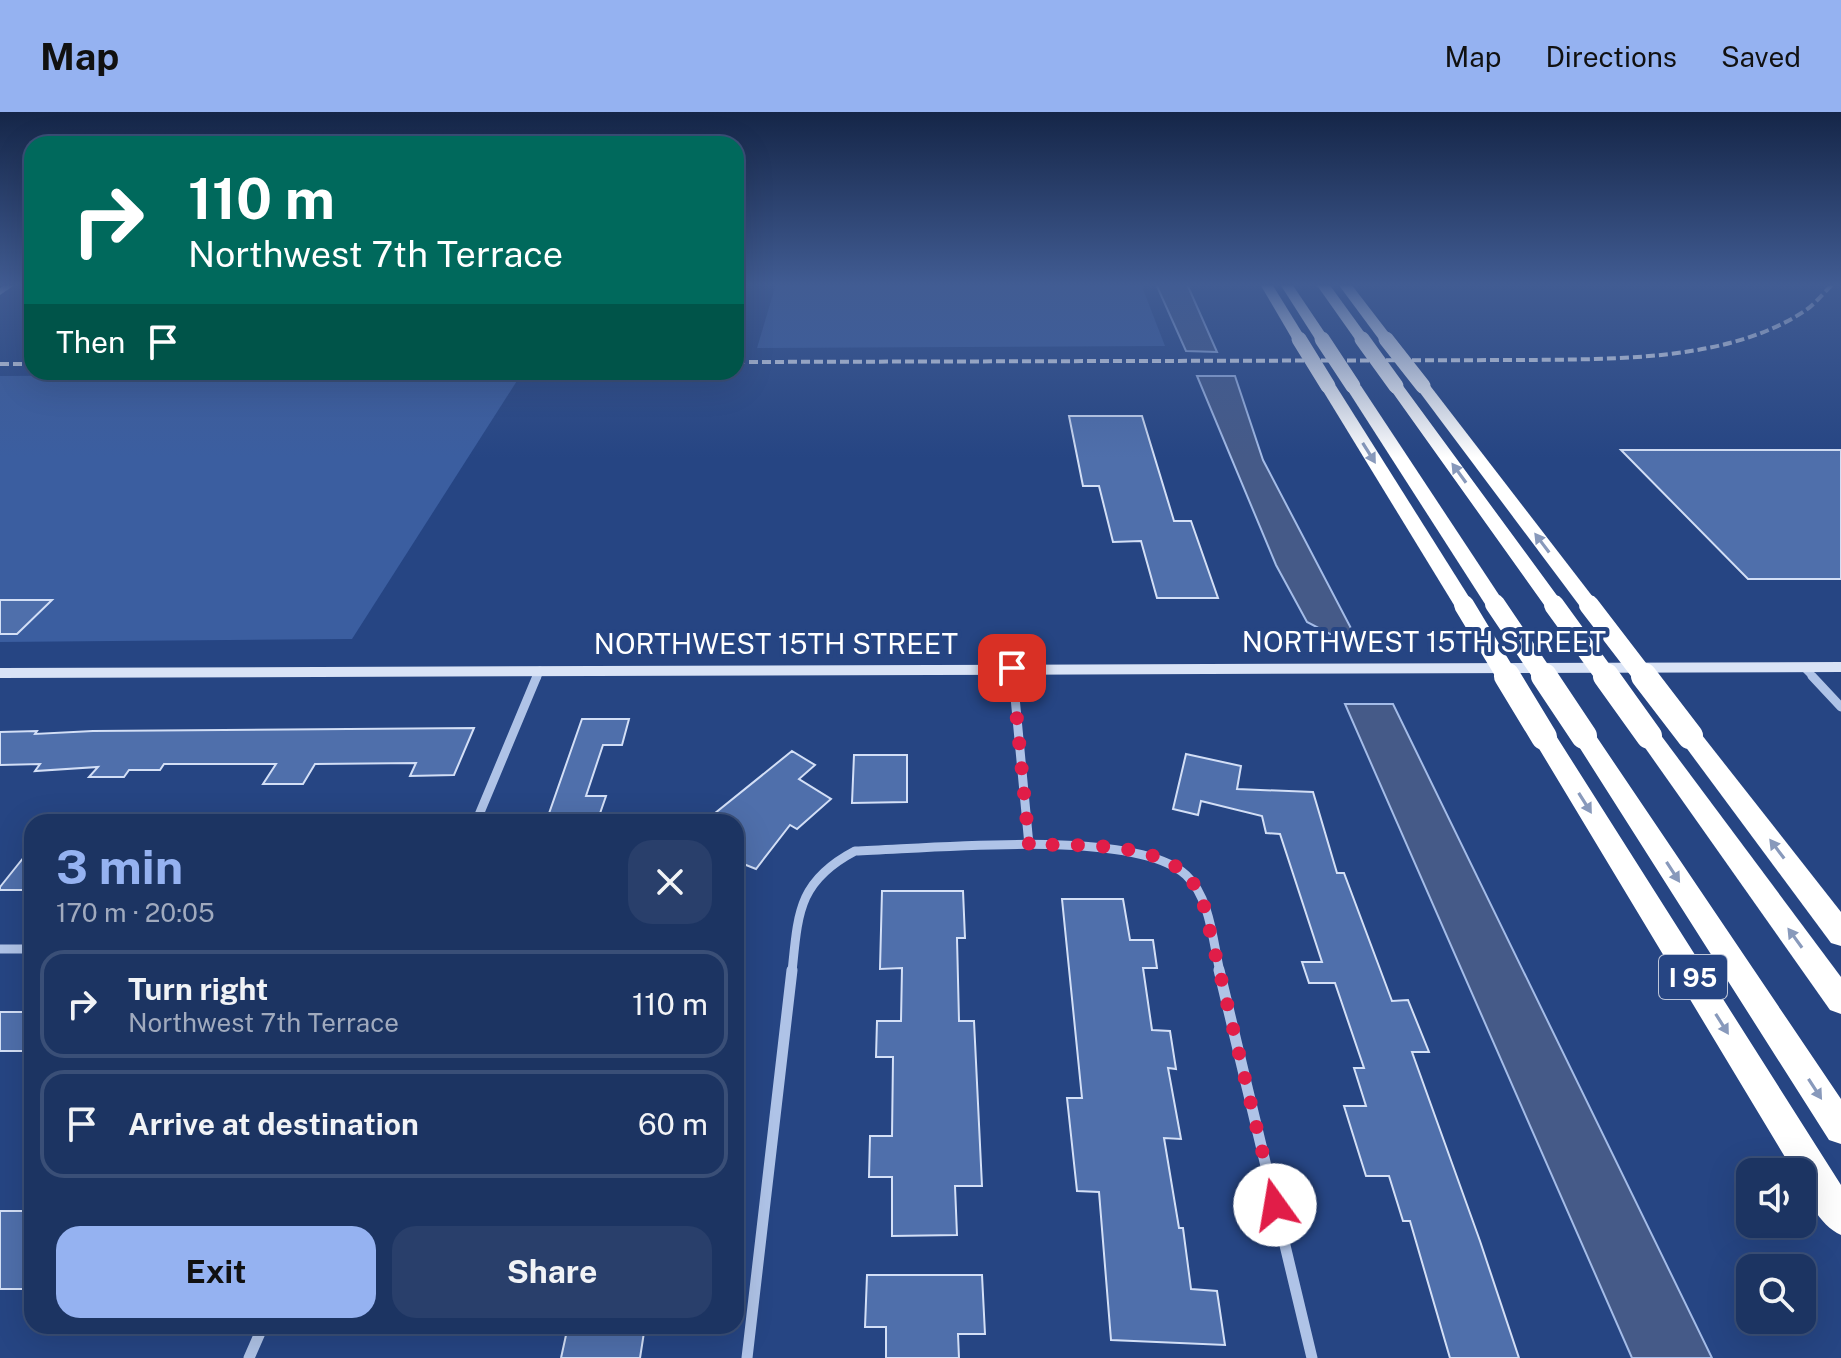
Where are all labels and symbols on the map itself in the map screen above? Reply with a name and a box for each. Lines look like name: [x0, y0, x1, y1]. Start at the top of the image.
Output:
one-way arrow: [1362, 442, 1376, 464]
one-way arrow: [1452, 463, 1468, 484]
one-way arrow: [1535, 533, 1551, 553]
street label: NORTHWEST 15TH STREET: [1242, 625, 1606, 658]
street label: NORTHWEST 15TH STREET: [594, 627, 958, 660]
pin: [978, 634, 1046, 702]
one-way arrow: [1578, 792, 1592, 814]
one-way arrow: [1769, 839, 1785, 859]
one-way arrow: [1665, 861, 1680, 882]
one-way arrow: [1788, 928, 1804, 948]
road number: I 95: [1659, 955, 1727, 999]
one-way arrow: [1715, 1013, 1729, 1035]
one-way arrow: [1808, 1078, 1822, 1100]
position arrow: [1233, 1163, 1317, 1247]

